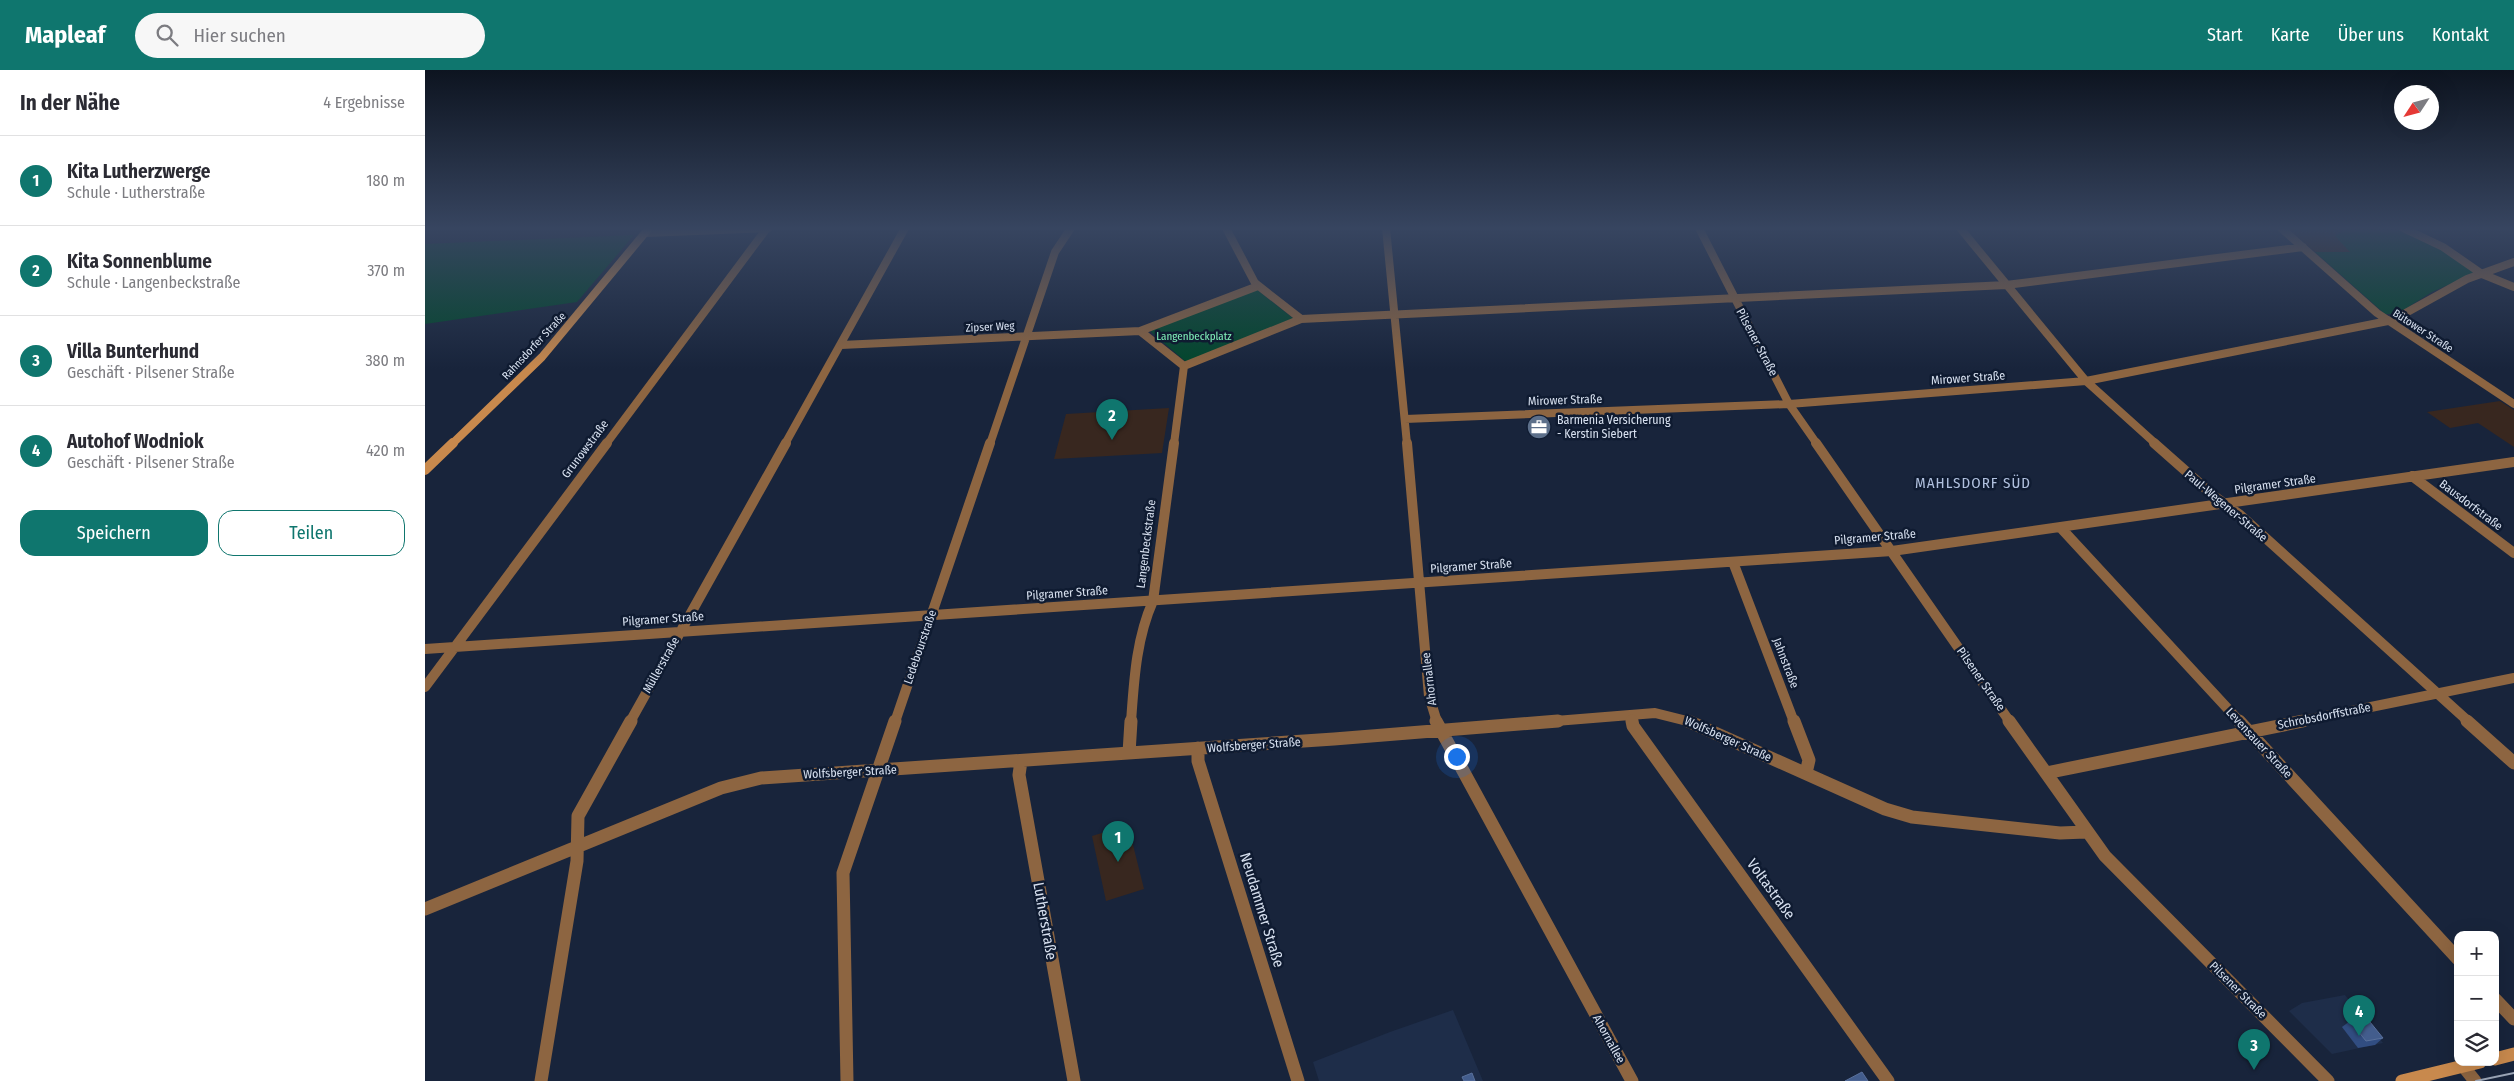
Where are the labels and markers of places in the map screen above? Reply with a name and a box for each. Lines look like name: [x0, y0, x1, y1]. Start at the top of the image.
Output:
pin: 2: [1096, 399, 1128, 440]
place label: Barmenia Versicherung - Kerstin Siebert: [1557, 413, 1671, 441]
office icon: Barmenia Versicherung - Kerstin Siebert: [1526, 414, 1552, 440]
pin: 1: [1102, 821, 1134, 862]
pin: 4: [2343, 995, 2375, 1036]
pin: 3: [2238, 1029, 2270, 1070]

